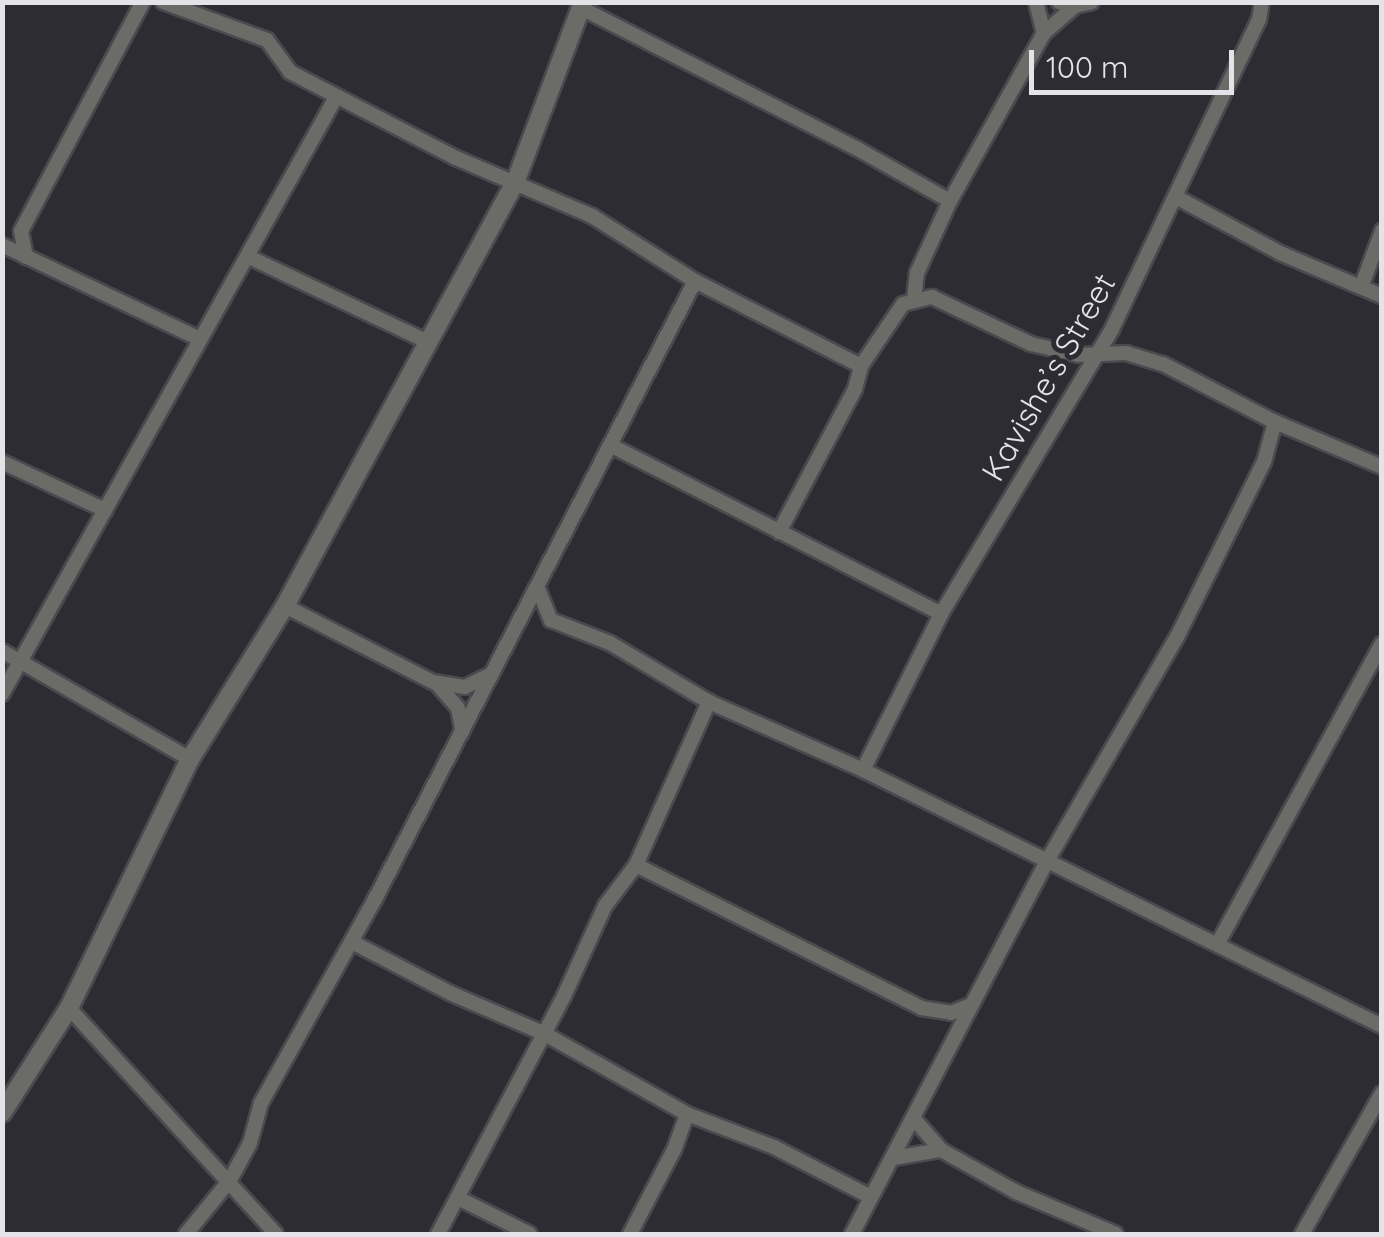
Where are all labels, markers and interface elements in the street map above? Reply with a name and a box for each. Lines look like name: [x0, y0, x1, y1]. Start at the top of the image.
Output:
scale bar: [1034, 30, 1239, 92]
text: 100 m: [1046, 48, 1128, 86]
street label: Kavishe’s Street: [973, 266, 1123, 488]

